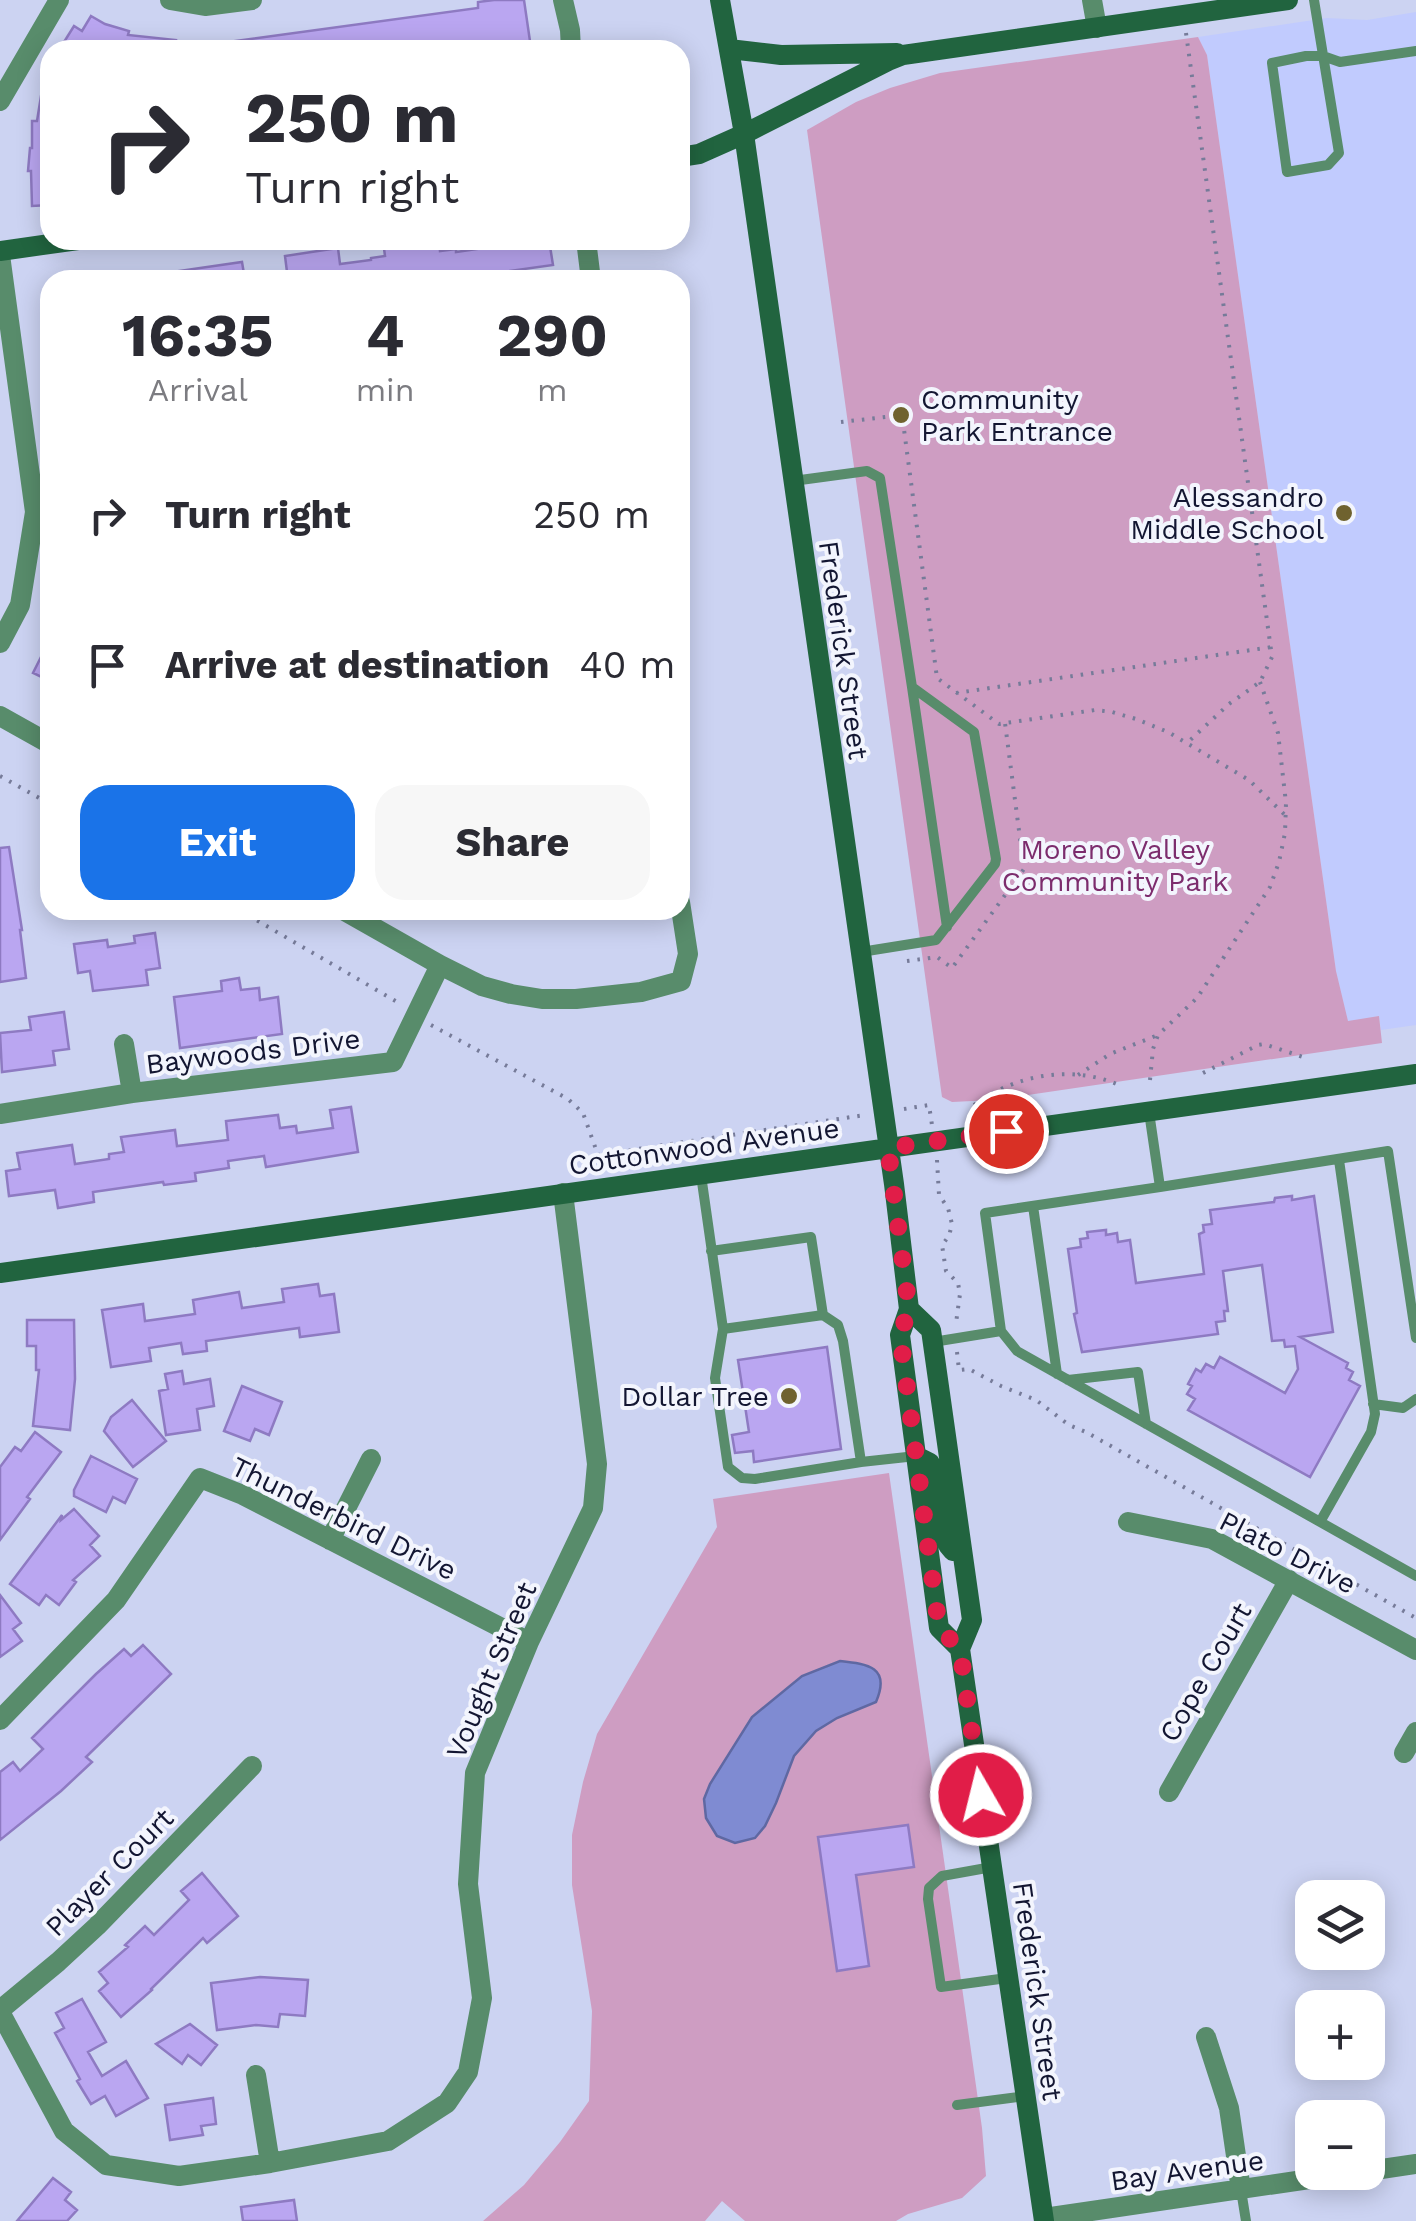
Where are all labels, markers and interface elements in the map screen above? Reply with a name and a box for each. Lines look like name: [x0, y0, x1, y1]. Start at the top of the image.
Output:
text: 250 m: [245, 77, 459, 159]
icon: right: [80, 80, 210, 210]
text: Turn right: [245, 161, 459, 214]
text: 16:35: [122, 300, 274, 371]
text: 4: [366, 300, 404, 371]
text: 290: [497, 300, 608, 371]
text: Arrival: [148, 371, 248, 409]
text: min: [356, 371, 414, 409]
text: m: [537, 371, 567, 409]
place label: Community Park Entrance: [921, 383, 1113, 448]
marker: Community Park Entrance: [890, 404, 912, 426]
place label: Alessandro Middle School: [1130, 481, 1324, 546]
icon: right: [80, 488, 135, 543]
text: Turn right: [165, 493, 351, 537]
text: 250 m: [533, 493, 650, 537]
marker: Alessandro Middle School: [1333, 502, 1355, 524]
street label: Frederick Street: [812, 539, 875, 762]
icon: arrive: [80, 638, 135, 693]
text: Arrive at destination: [165, 643, 550, 687]
text: 40 m: [580, 643, 676, 687]
button: Exit: [80, 785, 355, 900]
button: Share: [375, 785, 650, 900]
park label: Moreno Valley Community Park: [1002, 833, 1228, 898]
street label: Baywoods Drive: [144, 1022, 362, 1081]
pin: [964, 1089, 1049, 1174]
icon: arrive: [979, 1104, 1034, 1159]
street label: Cottonwood Avenue: [567, 1111, 841, 1182]
place label: Dollar Tree: [621, 1380, 769, 1413]
marker: Dollar Tree: [778, 1385, 800, 1407]
street label: Thunderbird Drive: [226, 1450, 462, 1587]
street label: Plato Drive: [1214, 1504, 1361, 1601]
street label: Vought Street: [439, 1577, 544, 1763]
street label: Cope Court: [1152, 1597, 1259, 1748]
position arrow: [929, 1743, 1033, 1847]
street label: Player Court: [39, 1801, 180, 1943]
street label: Frederick Street: [1006, 1880, 1069, 2103]
map controls: [1295, 1880, 1385, 2190]
button: layers: [1295, 1880, 1385, 1970]
button: +: [1295, 1990, 1385, 2080]
button: −: [1295, 2100, 1385, 2190]
street label: Bay Avenue: [1108, 2143, 1266, 2198]

